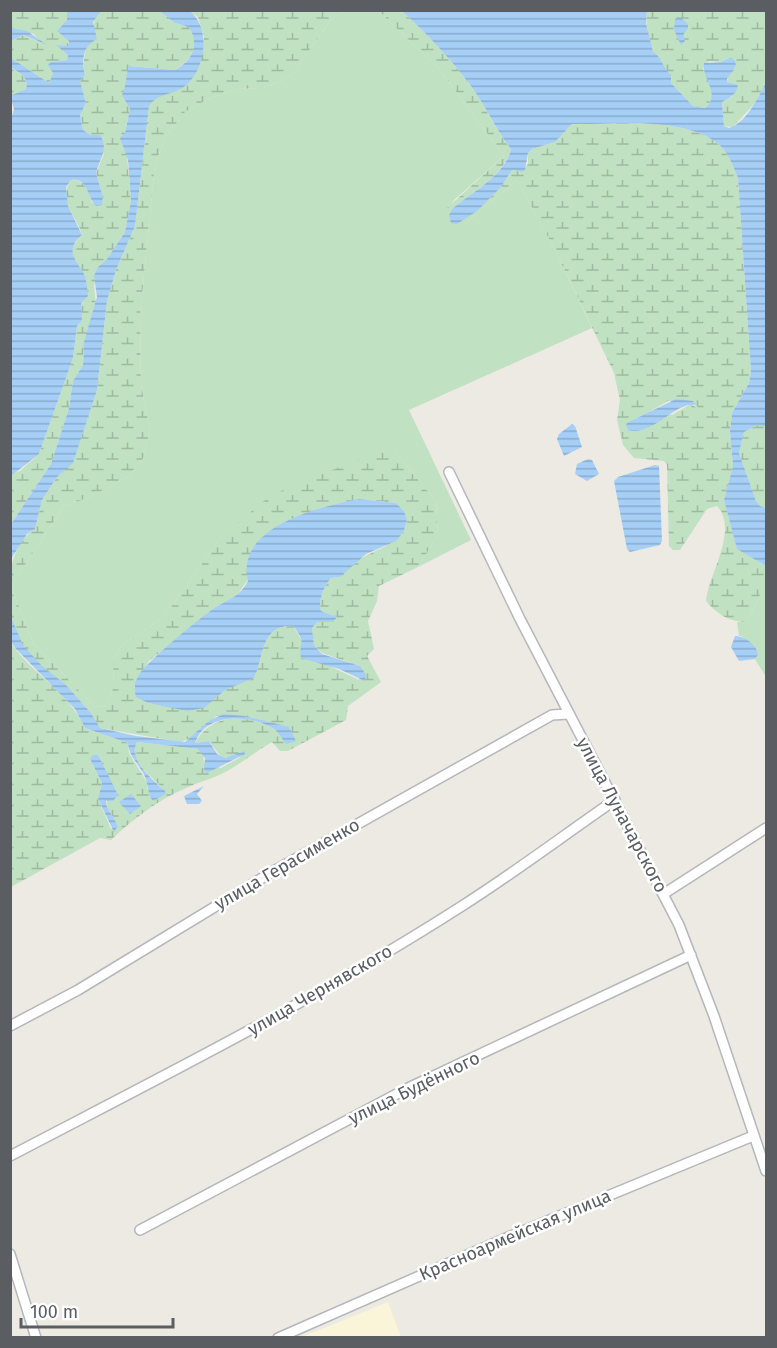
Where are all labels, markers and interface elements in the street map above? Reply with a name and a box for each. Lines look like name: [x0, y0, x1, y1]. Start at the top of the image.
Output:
street label: улица Луначарского: [572, 734, 672, 896]
street label: улица Герасименко: [210, 813, 364, 915]
street label: улица Чернявского: [244, 940, 396, 1040]
street label: улица Будённого: [345, 1047, 483, 1129]
street label: Красноармейская улица: [416, 1185, 614, 1285]
scale bar: [21, 1291, 172, 1329]
text: 100 m: [30, 1301, 78, 1323]

